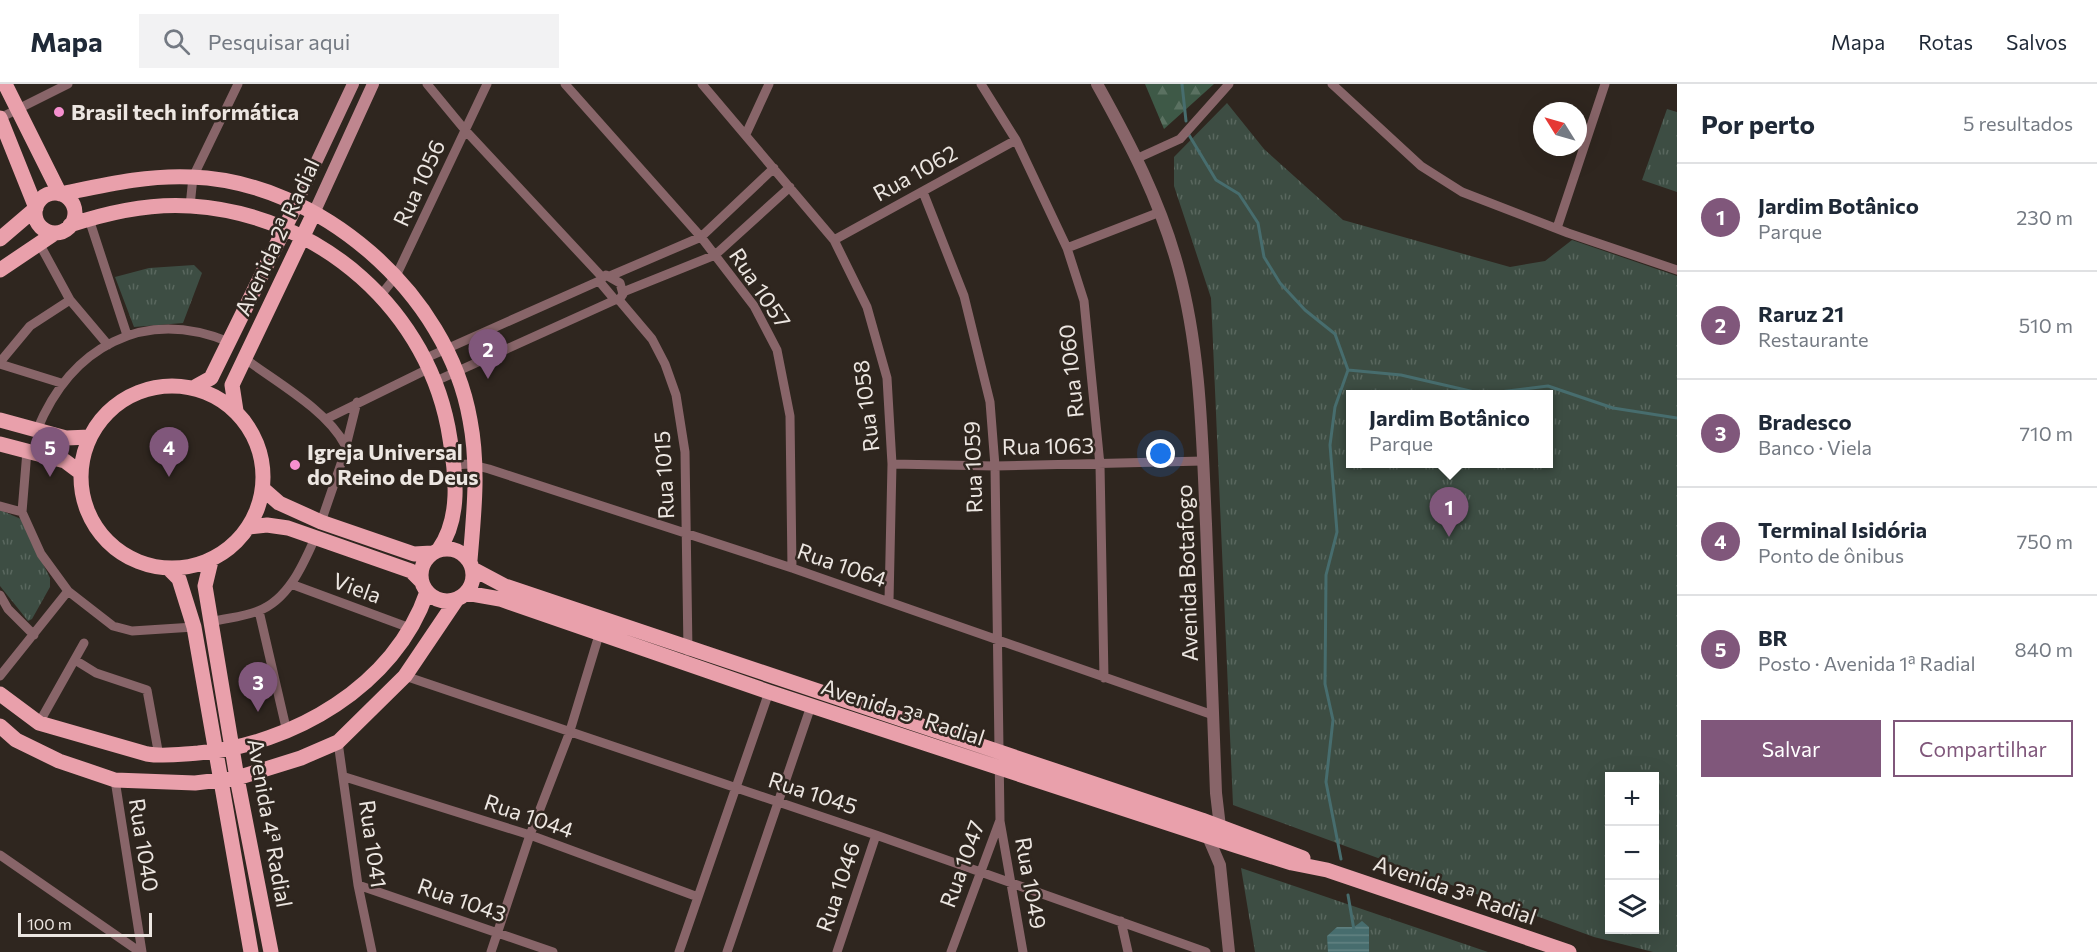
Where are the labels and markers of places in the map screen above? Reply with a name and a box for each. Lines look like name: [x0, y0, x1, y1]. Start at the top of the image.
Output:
place label: Brasil tech informática: [71, 98, 299, 125]
marker: Brasil tech informática: [52, 105, 66, 119]
pin: 2: [468, 330, 508, 379]
pin: 5: [31, 428, 70, 477]
pin: 4: [150, 428, 188, 477]
place label: Igreja Universal do Reino de Deus: [307, 438, 479, 490]
marker: Igreja Universal do Reino de Deus: [288, 458, 302, 472]
pin: 1: [1430, 488, 1468, 537]
pin: 3: [238, 662, 278, 712]

